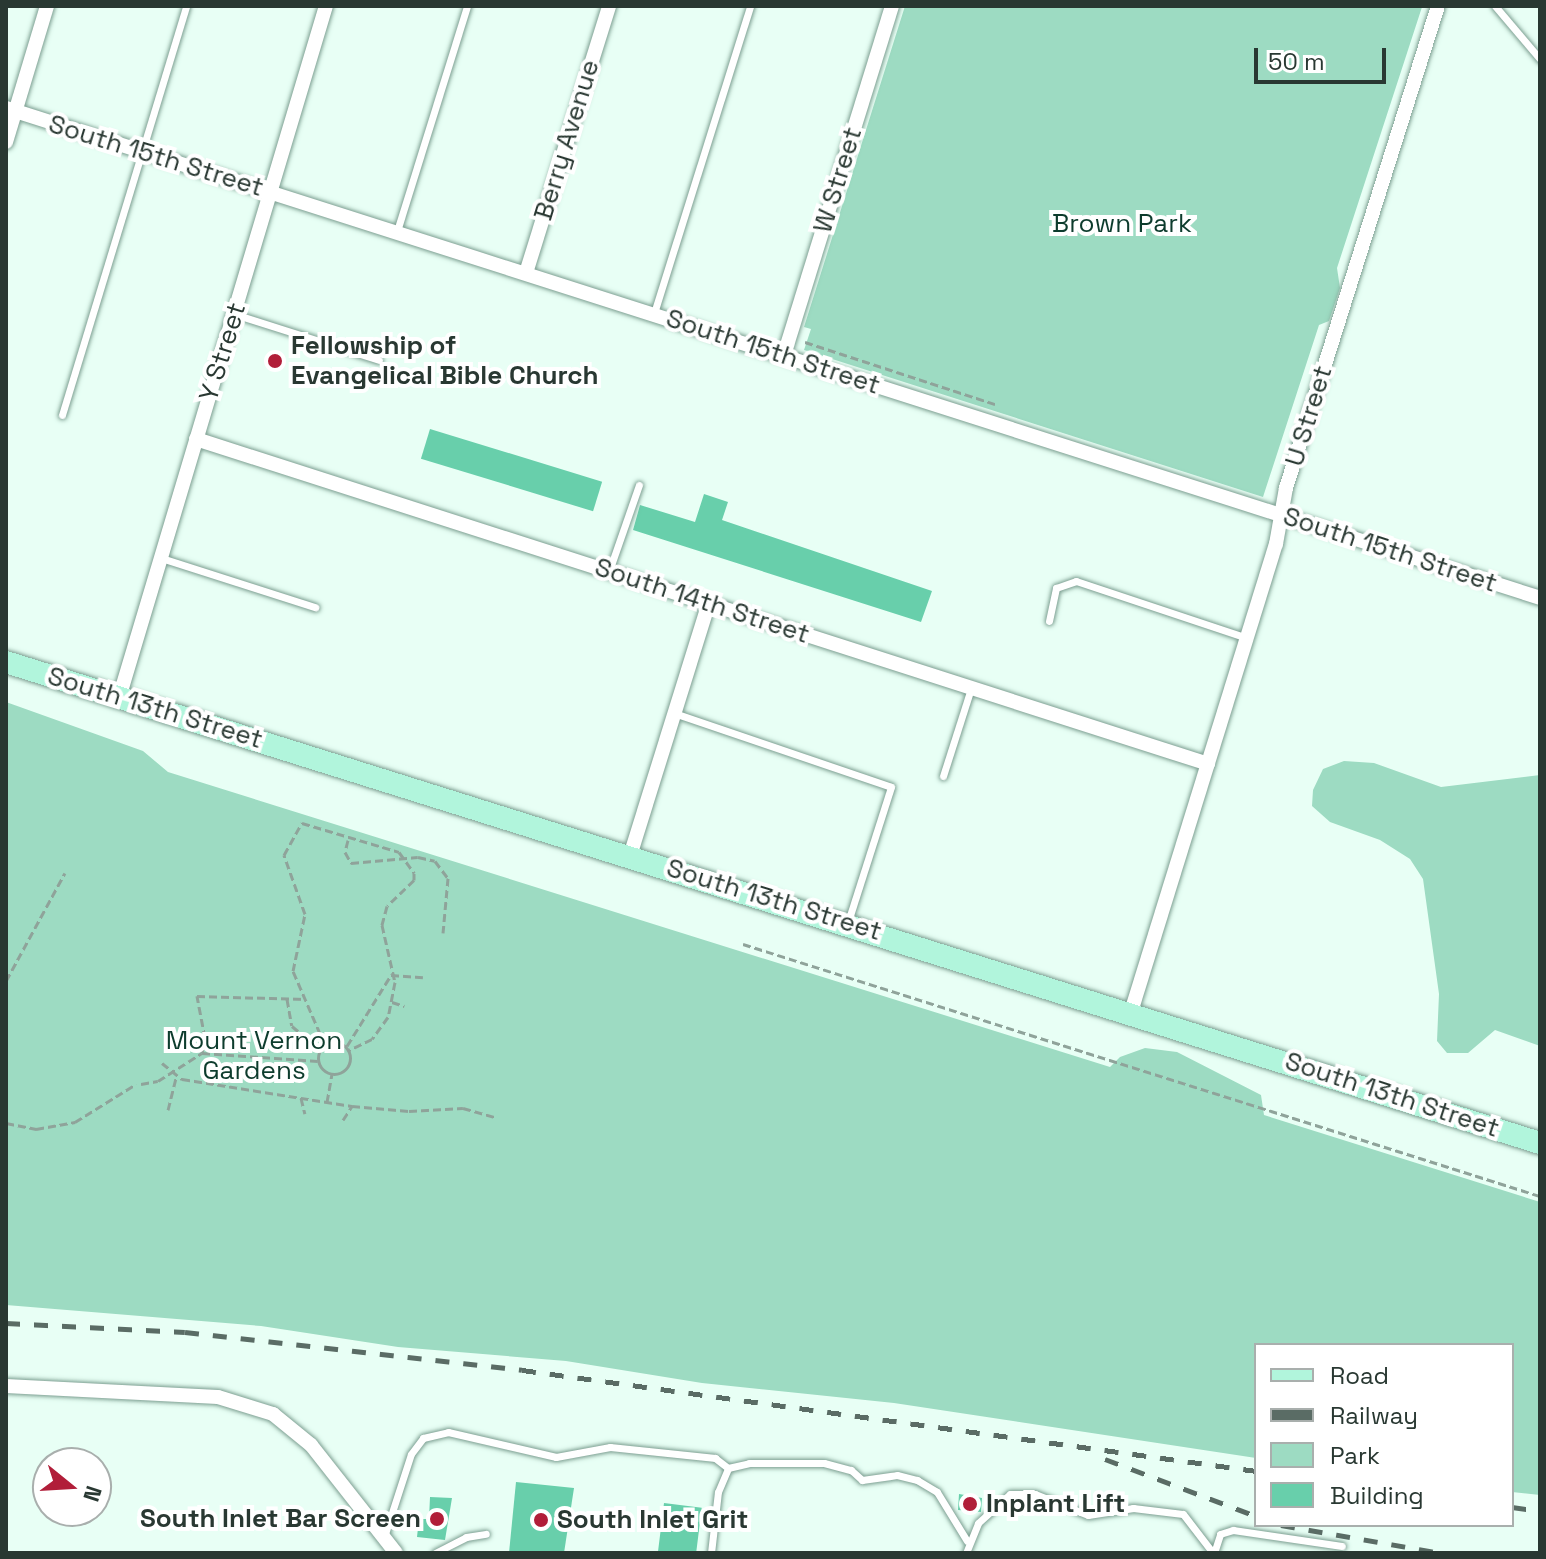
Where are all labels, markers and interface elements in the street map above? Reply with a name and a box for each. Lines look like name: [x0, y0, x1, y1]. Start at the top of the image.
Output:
scale bar: [1258, 32, 1390, 82]
text: 50 m: [1268, 46, 1325, 77]
street label: Berry Avenue: [528, 56, 606, 224]
street label: South 15th Street: [45, 108, 267, 204]
street label: W Street: [807, 123, 869, 237]
park label: Brown Park: [1052, 208, 1192, 240]
street label: Y Street: [193, 299, 253, 405]
street label: South 15th Street: [662, 303, 884, 401]
place label: Fellowship of Evangelical Bible Church: [291, 330, 599, 392]
marker: Fellowship of Evangelical Bible Church: [266, 352, 284, 370]
street label: U Street: [1279, 362, 1339, 470]
street label: South 15th Street: [1279, 501, 1501, 599]
street label: South 14th Street: [591, 552, 813, 650]
street label: South 13th Street: [44, 660, 266, 756]
street label: South 13th Street: [663, 852, 885, 948]
park label: Mount Vernon Gardens: [166, 1025, 342, 1086]
street label: South 13th Street: [1281, 1046, 1503, 1144]
legend: [1254, 1343, 1514, 1527]
text: Road: [1330, 1360, 1389, 1391]
text: Railway: [1330, 1400, 1418, 1431]
text: Park: [1330, 1440, 1380, 1471]
north arrow: [32, 1447, 112, 1527]
text: Building: [1330, 1480, 1424, 1511]
text: N: [77, 1482, 109, 1505]
place label: Inplant Lift: [986, 1488, 1125, 1520]
marker: Inplant Lift: [961, 1495, 979, 1513]
place label: South Inlet Bar Screen: [140, 1503, 421, 1535]
place label: South Inlet Grit: [557, 1504, 748, 1536]
marker: South Inlet Bar Screen: [428, 1510, 446, 1528]
marker: South Inlet Grit: [532, 1511, 550, 1529]

